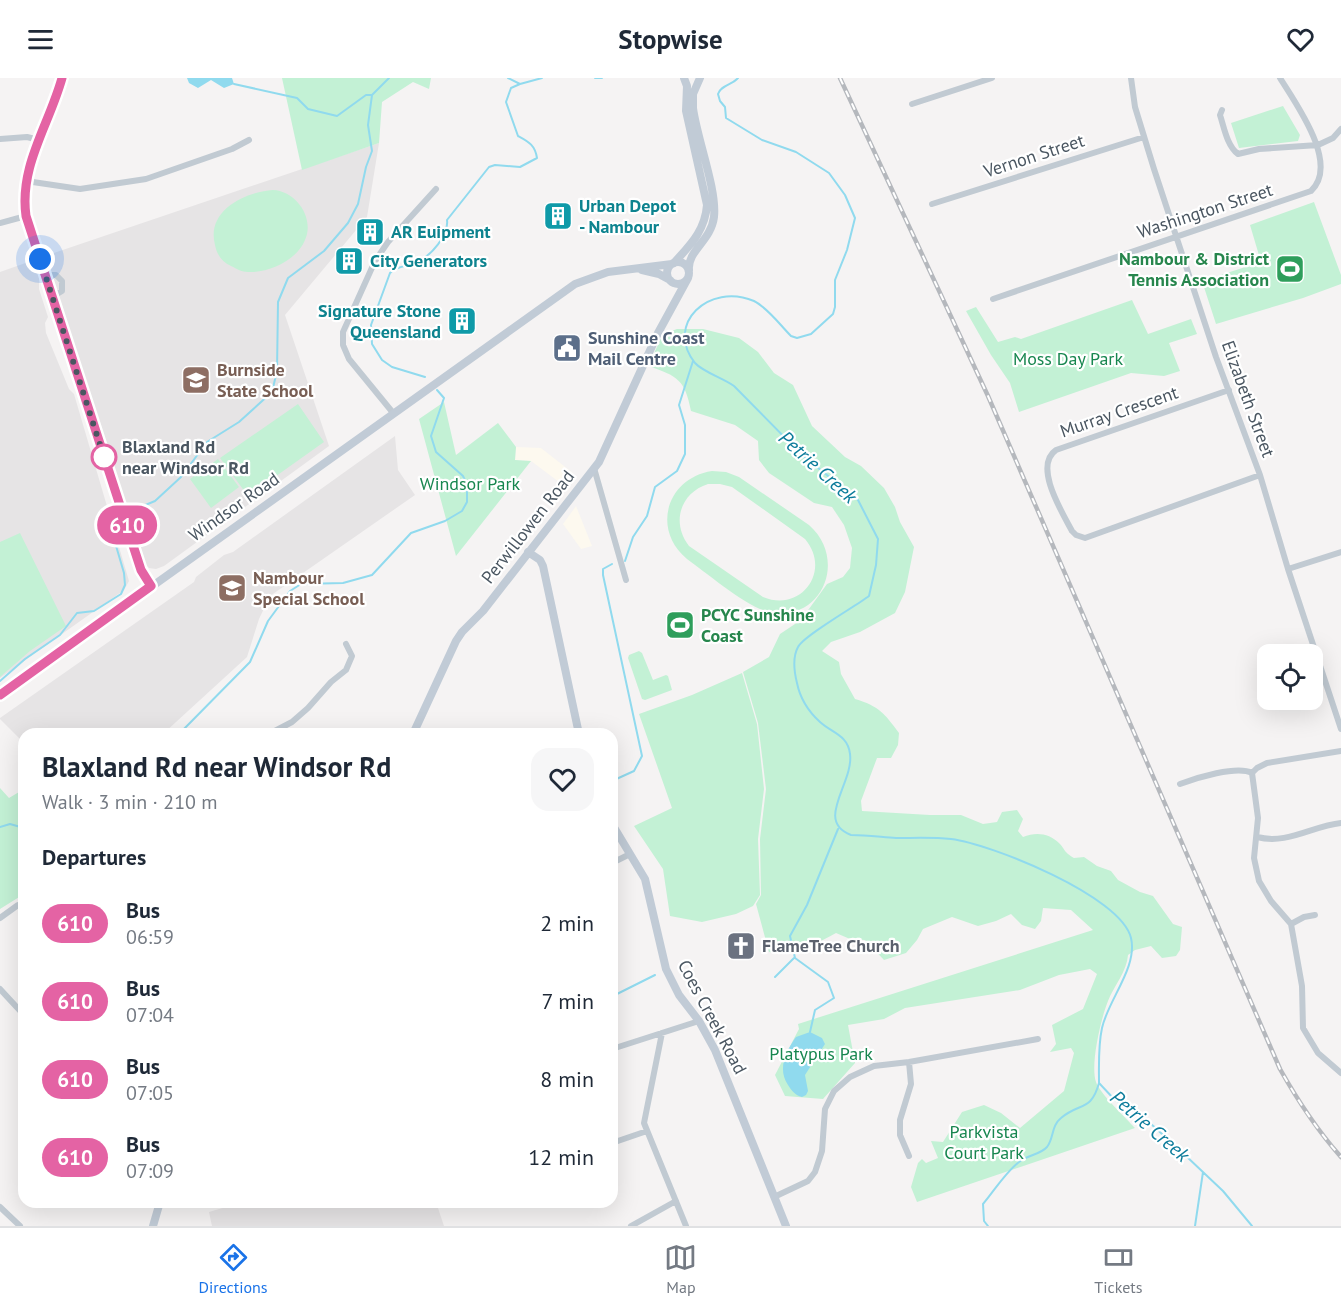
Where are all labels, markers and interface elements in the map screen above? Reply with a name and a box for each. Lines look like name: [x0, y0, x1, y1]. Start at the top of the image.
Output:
text: Stopwise: [618, 22, 723, 56]
icon: menu: [24, 23, 57, 56]
icon: heart: [1284, 23, 1317, 56]
street label: Vernon Street: [980, 128, 1087, 183]
street label: Washington Street: [1134, 178, 1275, 243]
place label: Urban Depot - Nambour: [579, 194, 677, 238]
building icon: Urban Depot - Nambour: [542, 200, 574, 232]
building icon: AR Euipment: [354, 216, 386, 248]
place label: AR Euipment: [391, 220, 491, 243]
your location: [25, 244, 55, 274]
building icon: City Generators: [333, 245, 365, 277]
place label: Nambour & District Tennis Association: [1119, 247, 1270, 291]
place label: City Generators: [370, 249, 488, 272]
sports icon: Nambour & District Tennis Association: [1274, 253, 1306, 285]
place label: Signature Stone Queensland: [318, 299, 441, 343]
building icon: Signature Stone Queensland: [446, 305, 478, 337]
place label: Sunshine Coast Mail Centre: [588, 326, 705, 370]
public building icon: Sunshine Coast Mail Centre: [551, 332, 583, 364]
street label: Elizabeth Street: [1217, 337, 1280, 460]
park label: Moss Day Park: [1013, 347, 1123, 370]
place label: Burnside State School: [217, 358, 314, 402]
school or university icon: Burnside State School: [180, 364, 212, 396]
street label: Murray Crescent: [1057, 381, 1181, 442]
water label: Petrie Creek: [773, 425, 863, 510]
place label: Blaxland Rd near Windsor Rd: [122, 435, 249, 479]
marker: Blaxland Rd near Windsor Rd: [91, 444, 117, 470]
street label: Perwillowen Road: [476, 465, 579, 588]
street label: Windsor Road: [184, 467, 284, 546]
park label: Windsor Park: [420, 472, 521, 495]
line badge: 610: [92, 506, 162, 544]
text: 610: [109, 512, 145, 539]
place label: Nambour Special School: [253, 566, 365, 610]
school or university icon: Nambour Special School: [216, 572, 248, 604]
place label: PCYC Sunshine Coast: [701, 603, 814, 647]
sports icon: PCYC Sunshine Coast: [664, 609, 696, 641]
map controls: [1257, 644, 1323, 710]
button: locate: [1257, 644, 1323, 710]
text: Blaxland Rd near Windsor Rd: [42, 748, 391, 785]
button: heart: [531, 748, 594, 811]
text: Walk · 3 min · 210 m: [42, 789, 218, 815]
text: Departures: [42, 843, 146, 871]
text: Bus: [126, 896, 160, 924]
text: 2 min: [540, 909, 594, 937]
text: 610: [57, 910, 93, 937]
text: 06:59: [126, 924, 174, 950]
church icon: FlameTree Church: [725, 930, 757, 962]
place label: FlameTree Church: [762, 934, 900, 957]
street label: Coes Creek Road: [673, 956, 752, 1078]
text: Bus: [126, 974, 160, 1002]
text: 7 min: [542, 987, 594, 1015]
text: 610: [57, 988, 93, 1015]
text: 07:04: [126, 1002, 174, 1028]
park label: Platypus Park: [769, 1042, 873, 1065]
text: Bus: [126, 1052, 160, 1080]
text: 8 min: [540, 1065, 594, 1093]
text: 610: [57, 1066, 93, 1093]
text: 07:05: [126, 1080, 174, 1106]
water label: Petrie Creek: [1105, 1084, 1196, 1168]
park label: Parkvista Court Park: [944, 1120, 1024, 1164]
text: Bus: [126, 1130, 160, 1158]
text: 12 min: [528, 1143, 594, 1171]
text: 610: [57, 1144, 93, 1171]
text: 07:09: [126, 1158, 174, 1184]
tab: Directions: [198, 1241, 268, 1297]
tab: Map: [664, 1241, 697, 1297]
tab: Tickets: [1094, 1241, 1143, 1297]

